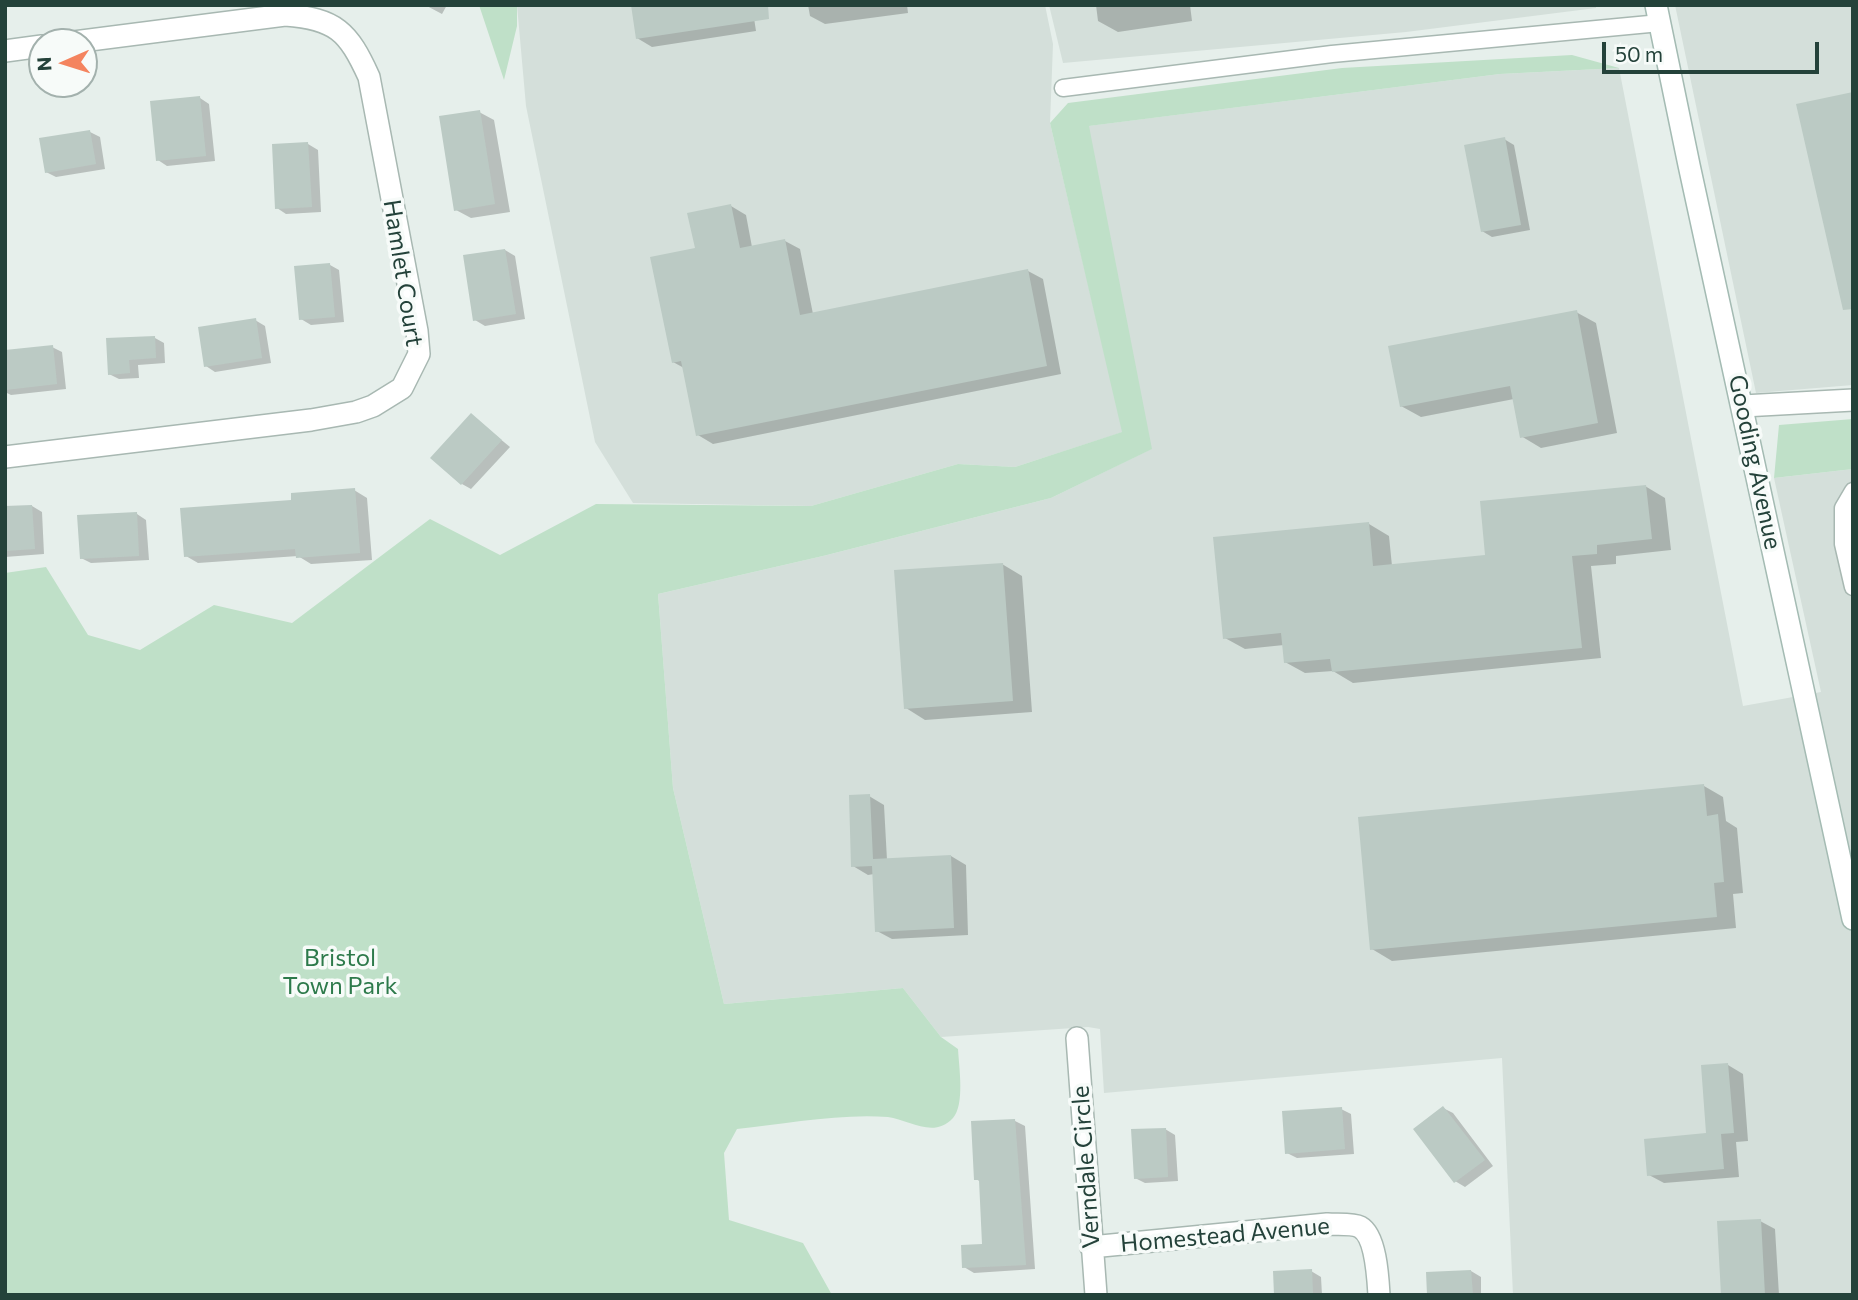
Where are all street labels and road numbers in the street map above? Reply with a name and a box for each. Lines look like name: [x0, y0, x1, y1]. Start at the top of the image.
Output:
street label: Hamlet Court: [377, 198, 429, 348]
street label: Gooding Avenue: [1722, 372, 1788, 552]
street label: Verndale Circle: [1066, 1085, 1106, 1249]
street label: Homestead Avenue: [1119, 1211, 1331, 1259]

